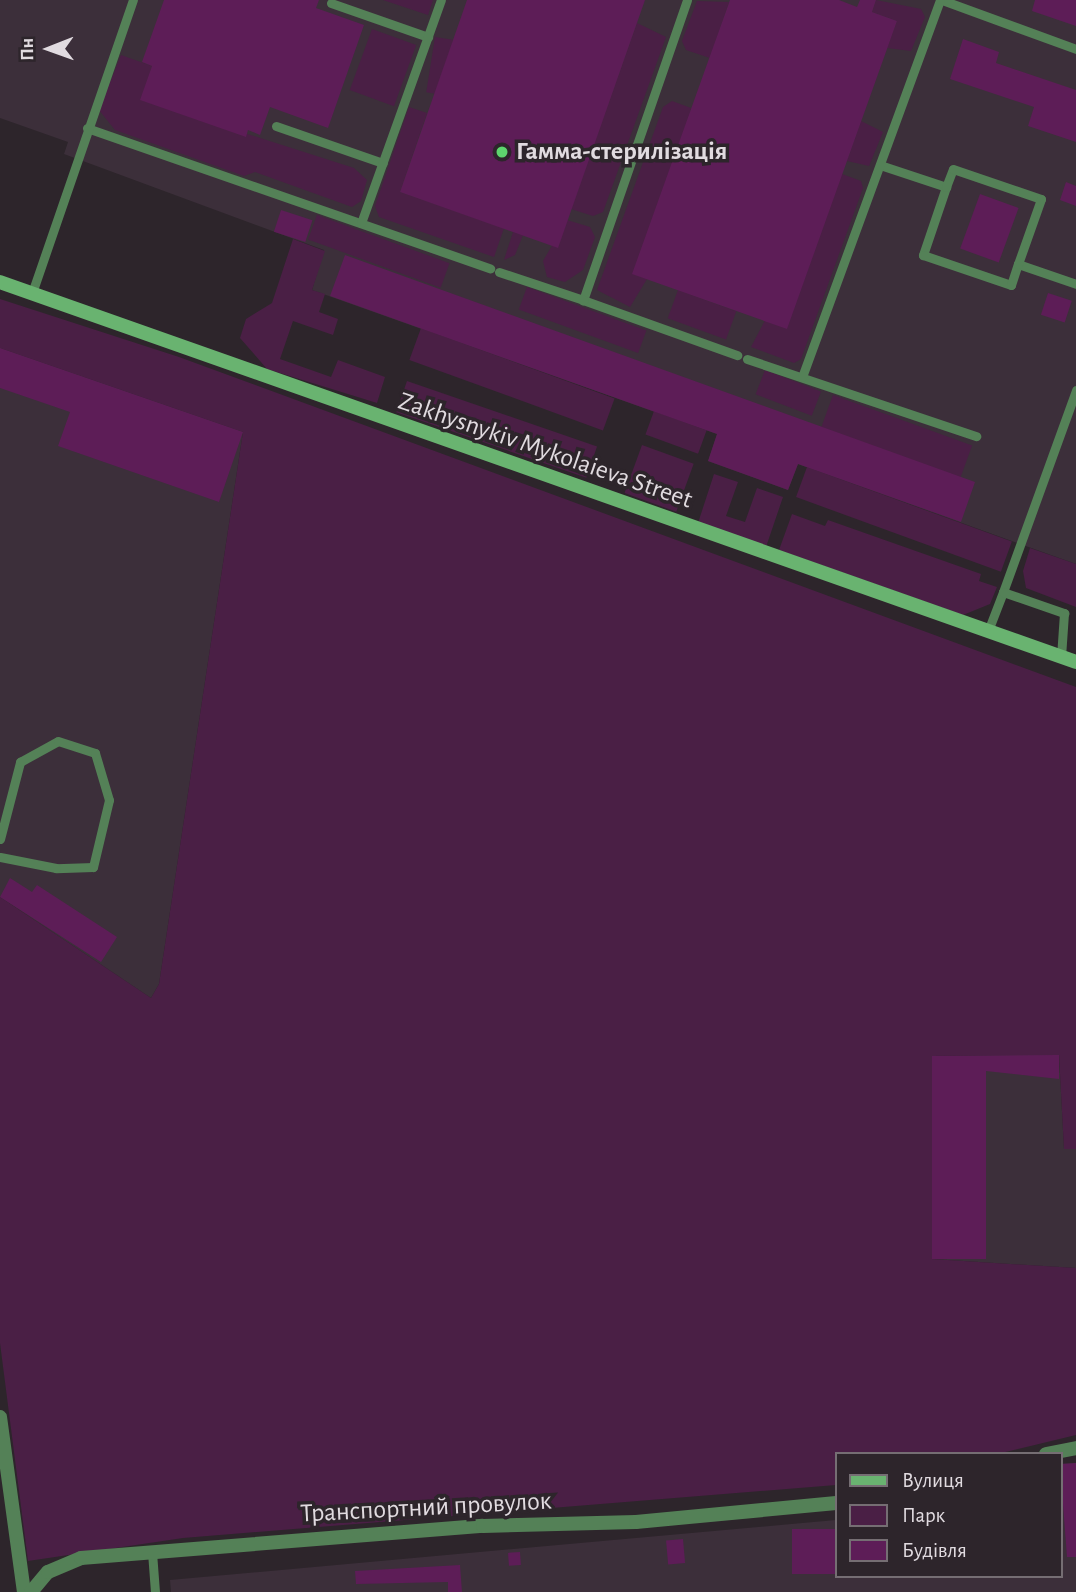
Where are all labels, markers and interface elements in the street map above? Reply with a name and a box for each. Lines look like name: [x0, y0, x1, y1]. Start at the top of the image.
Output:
north arrow: [14, 14, 84, 84]
text: Пн: [18, 38, 37, 61]
place label: Гамма-стерилізація: [516, 136, 727, 168]
marker: Гамма-стерилізація: [494, 144, 510, 160]
street label: Zakhysnykiv Mykolaieva Street: [394, 386, 696, 516]
legend: [834, 1452, 1062, 1578]
text: Вулиця: [902, 1470, 964, 1491]
street label: Транспортний провулок: [300, 1486, 552, 1530]
text: Парк: [902, 1505, 945, 1526]
text: Будівля: [902, 1540, 967, 1561]

